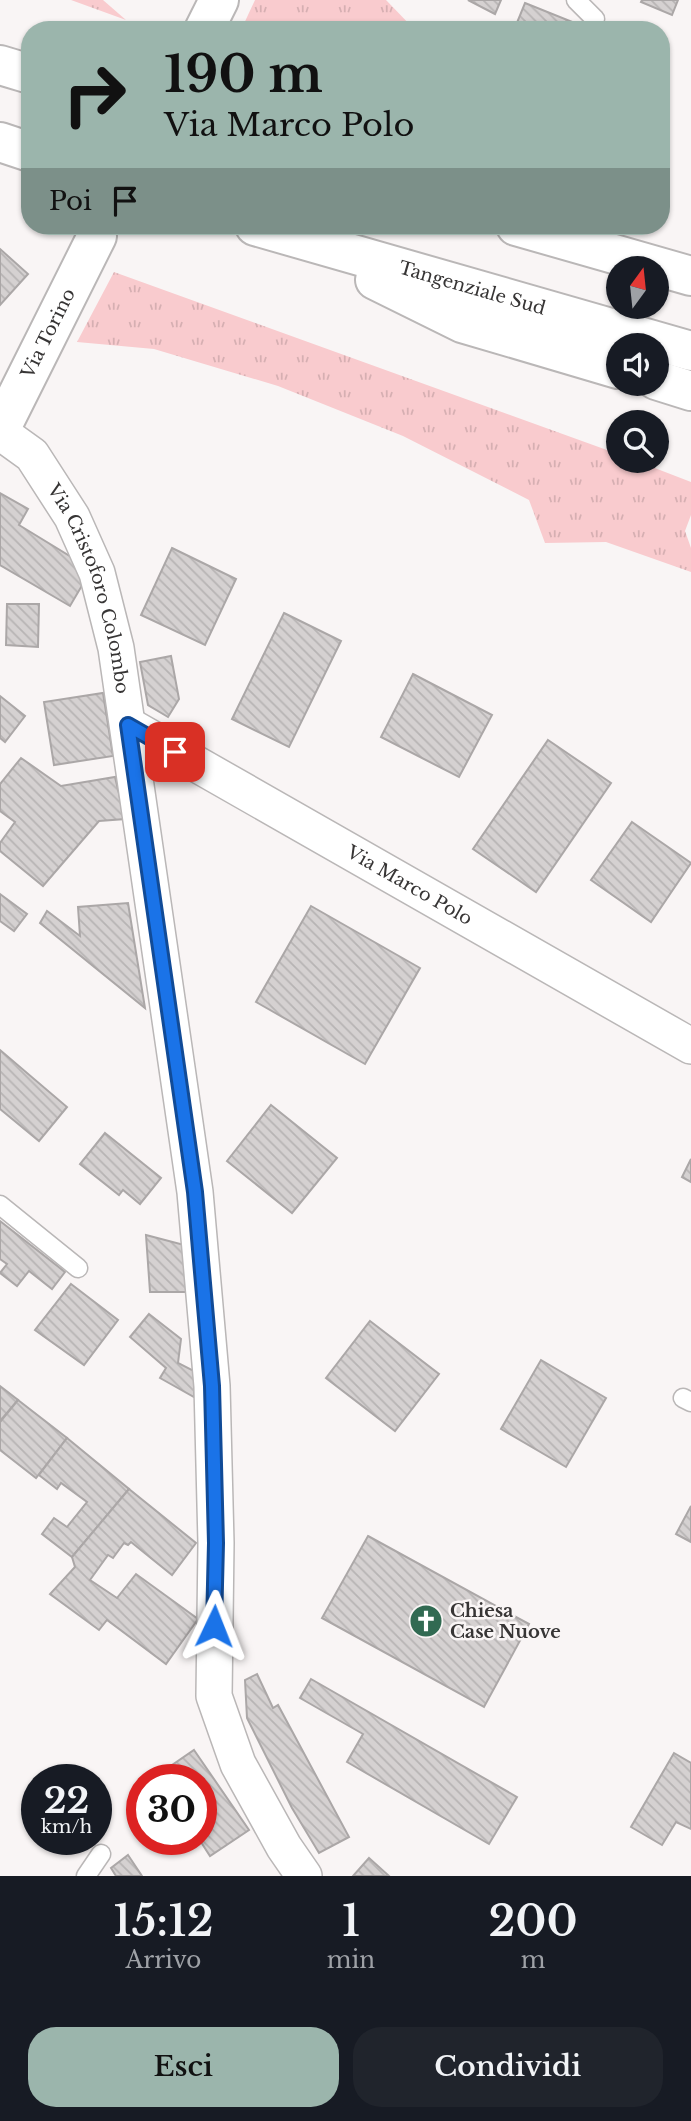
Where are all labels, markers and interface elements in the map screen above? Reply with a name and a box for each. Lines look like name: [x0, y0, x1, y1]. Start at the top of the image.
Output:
text: 190 m: [164, 44, 323, 105]
icon: right: [49, 49, 140, 140]
text: Via Marco Polo: [164, 105, 414, 145]
icon: arrive: [106, 182, 144, 220]
text: Poi: [49, 185, 92, 217]
north arrow: [606, 256, 668, 318]
map controls: [606, 256, 669, 473]
street label: Tangenziale Sud: [396, 257, 548, 320]
street label: Via Torino: [16, 285, 80, 383]
button: sound: [606, 333, 669, 396]
button: search: [606, 410, 669, 473]
street label: Via Cristoforo Colombo: [42, 479, 134, 695]
pin: [145, 722, 205, 782]
icon: arrive: [156, 733, 194, 771]
street label: Via Marco Polo: [342, 841, 476, 930]
position arrow: [177, 1589, 251, 1663]
place label: Chiesa Case Nuove: [450, 1600, 561, 1643]
church icon: Chiesa Case Nuove: [407, 1602, 445, 1640]
speed limit sign: 30: [126, 1764, 217, 1855]
text: 22: [44, 1779, 89, 1822]
text: km/h: [41, 1816, 92, 1838]
text: 15:12: [113, 1895, 214, 1947]
text: 1: [342, 1895, 360, 1947]
text: 200: [488, 1895, 578, 1947]
text: Arrivo: [125, 1946, 201, 1974]
text: min: [327, 1946, 375, 1974]
text: m: [521, 1946, 545, 1974]
button: Esci: [28, 2027, 339, 2107]
button: Condividi: [353, 2027, 663, 2107]

